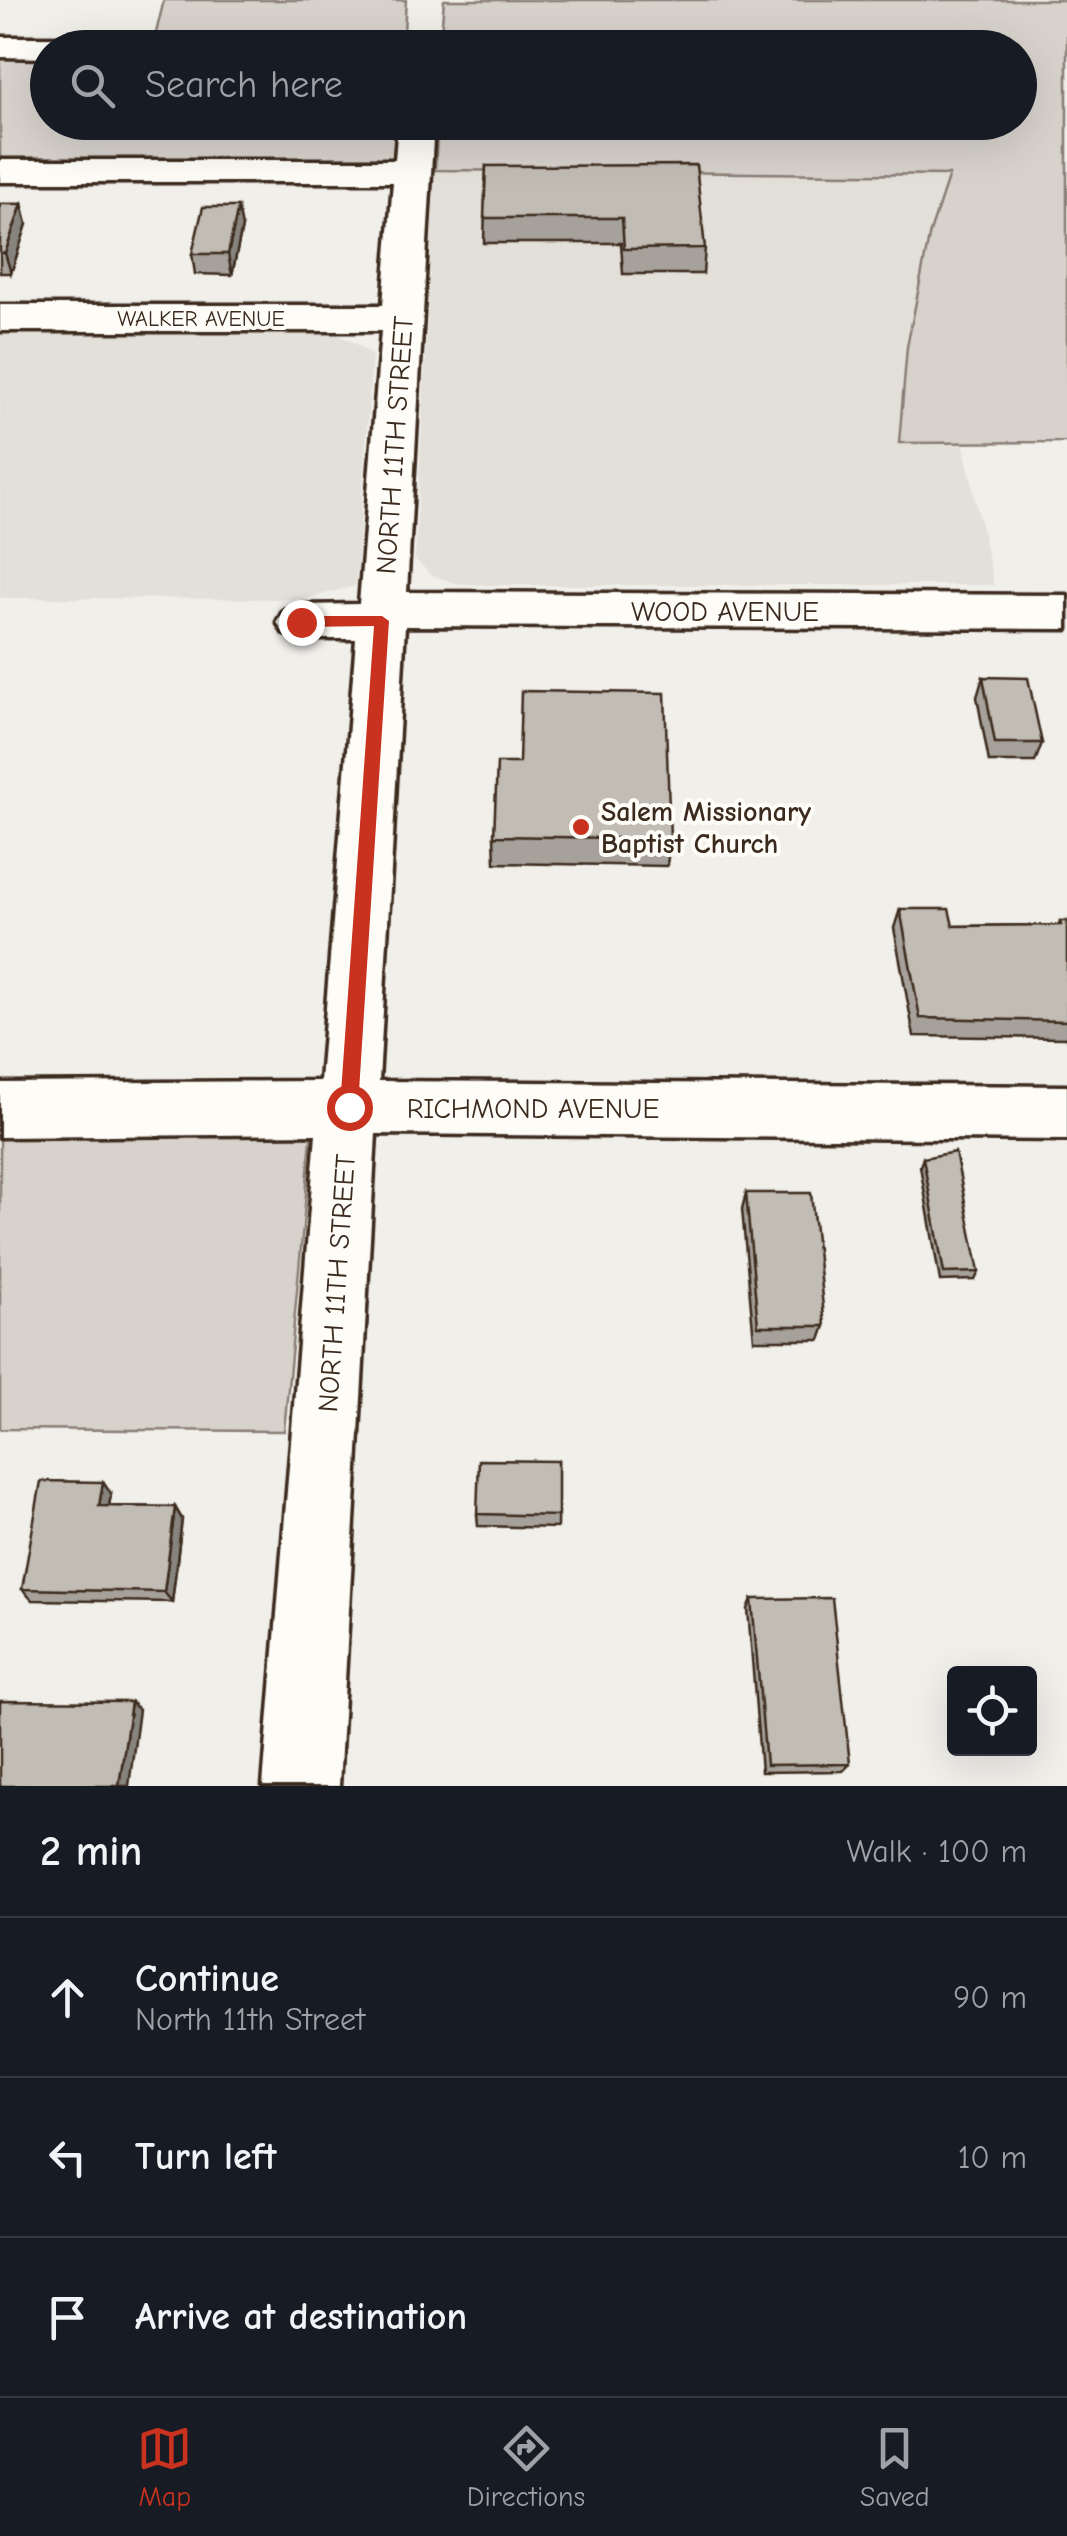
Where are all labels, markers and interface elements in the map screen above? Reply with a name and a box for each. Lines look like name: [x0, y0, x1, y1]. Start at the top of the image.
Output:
search box: [30, 30, 1037, 140]
icon: search: [65, 58, 120, 113]
text: Search here: [145, 63, 343, 107]
street label: WALKER AVENUE: [117, 306, 285, 332]
street label: NORTH 11TH STREET: [370, 314, 420, 575]
street label: WOOD AVENUE: [631, 596, 819, 628]
route end: [279, 600, 325, 646]
place label: Salem Missionary Baptist Church: [601, 796, 811, 860]
marker: Salem Missionary Baptist Church: [570, 816, 592, 838]
route start: [327, 1085, 373, 1131]
street label: RICHMOND AVENUE: [407, 1093, 659, 1125]
street label: NORTH 11TH STREET: [312, 1152, 362, 1413]
map controls: [947, 1666, 1037, 1756]
button: locate: [947, 1666, 1037, 1756]
text: 2 min: [40, 1827, 142, 1876]
text: Walk · 100 m: [847, 1833, 1027, 1870]
text: Continue: [135, 1957, 279, 2001]
icon: ahead: [40, 1970, 95, 2025]
text: 90 m: [953, 1979, 1027, 2016]
text: North 11th Street: [135, 2001, 365, 2038]
icon: left: [40, 2130, 95, 2185]
text: Turn left: [135, 2135, 276, 2179]
text: 10 m: [958, 2139, 1027, 2176]
icon: arrive: [40, 2290, 95, 2345]
text: Arrive at destination: [135, 2295, 467, 2339]
tab: Map: [137, 2421, 192, 2513]
tab: Directions: [467, 2421, 585, 2513]
tab: Saved: [860, 2421, 930, 2513]

